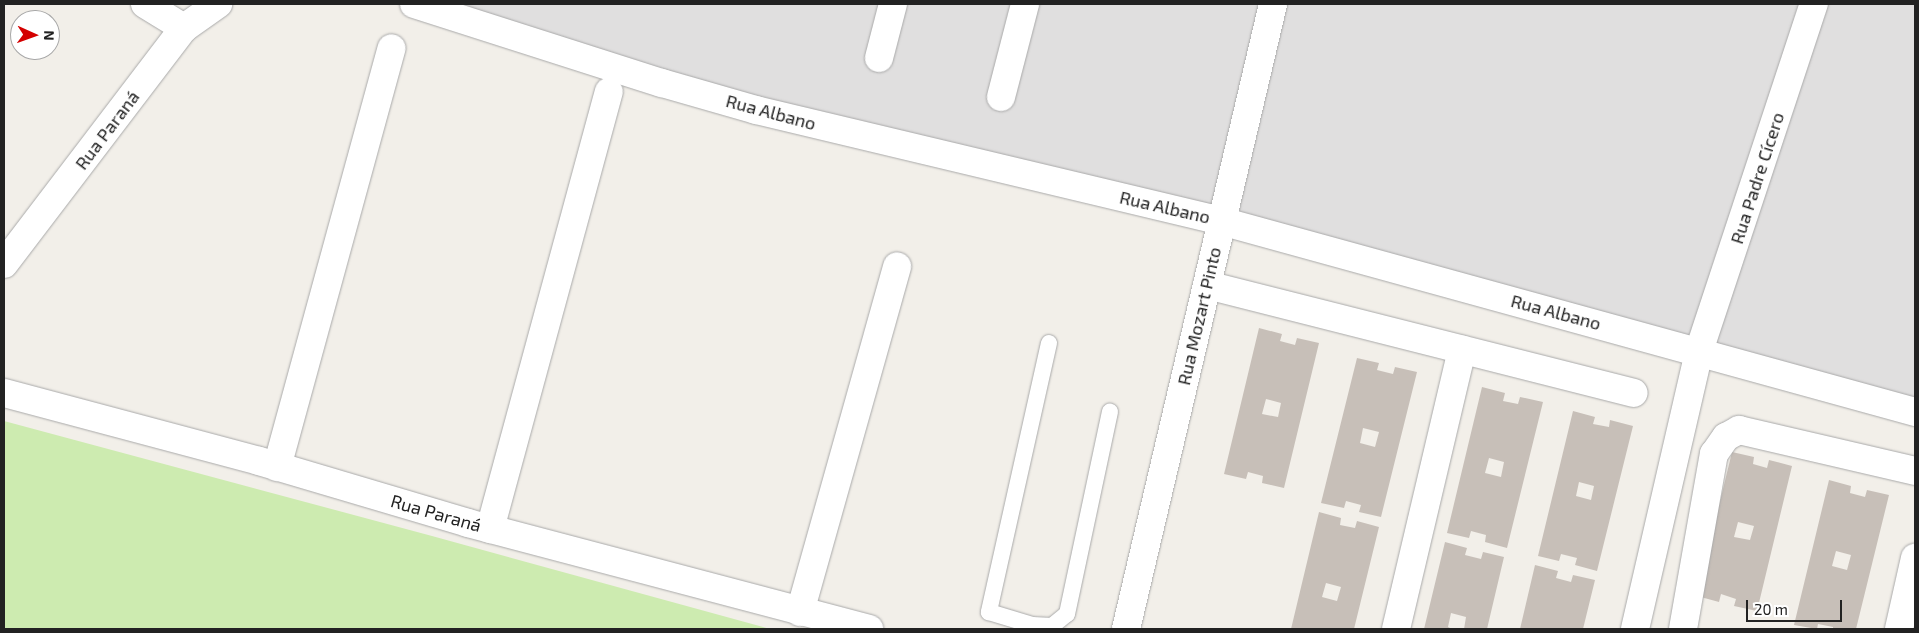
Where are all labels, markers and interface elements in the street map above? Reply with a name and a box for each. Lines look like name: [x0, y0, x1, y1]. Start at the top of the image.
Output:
north arrow: [10, 10, 60, 60]
text: N: [41, 30, 58, 41]
street label: Rua Paraná: [70, 86, 144, 174]
street label: Rua Albano: [723, 90, 819, 134]
street label: Rua Padre Cícero: [1726, 110, 1788, 246]
street label: Rua Albano: [1117, 186, 1213, 228]
street label: Rua Mozart Pinto: [1173, 245, 1225, 387]
street label: Rua Albano: [1508, 290, 1604, 334]
street label: Rua Paraná: [388, 490, 484, 536]
scale bar: [1749, 590, 1845, 622]
text: 20 m: [1754, 600, 1788, 618]

